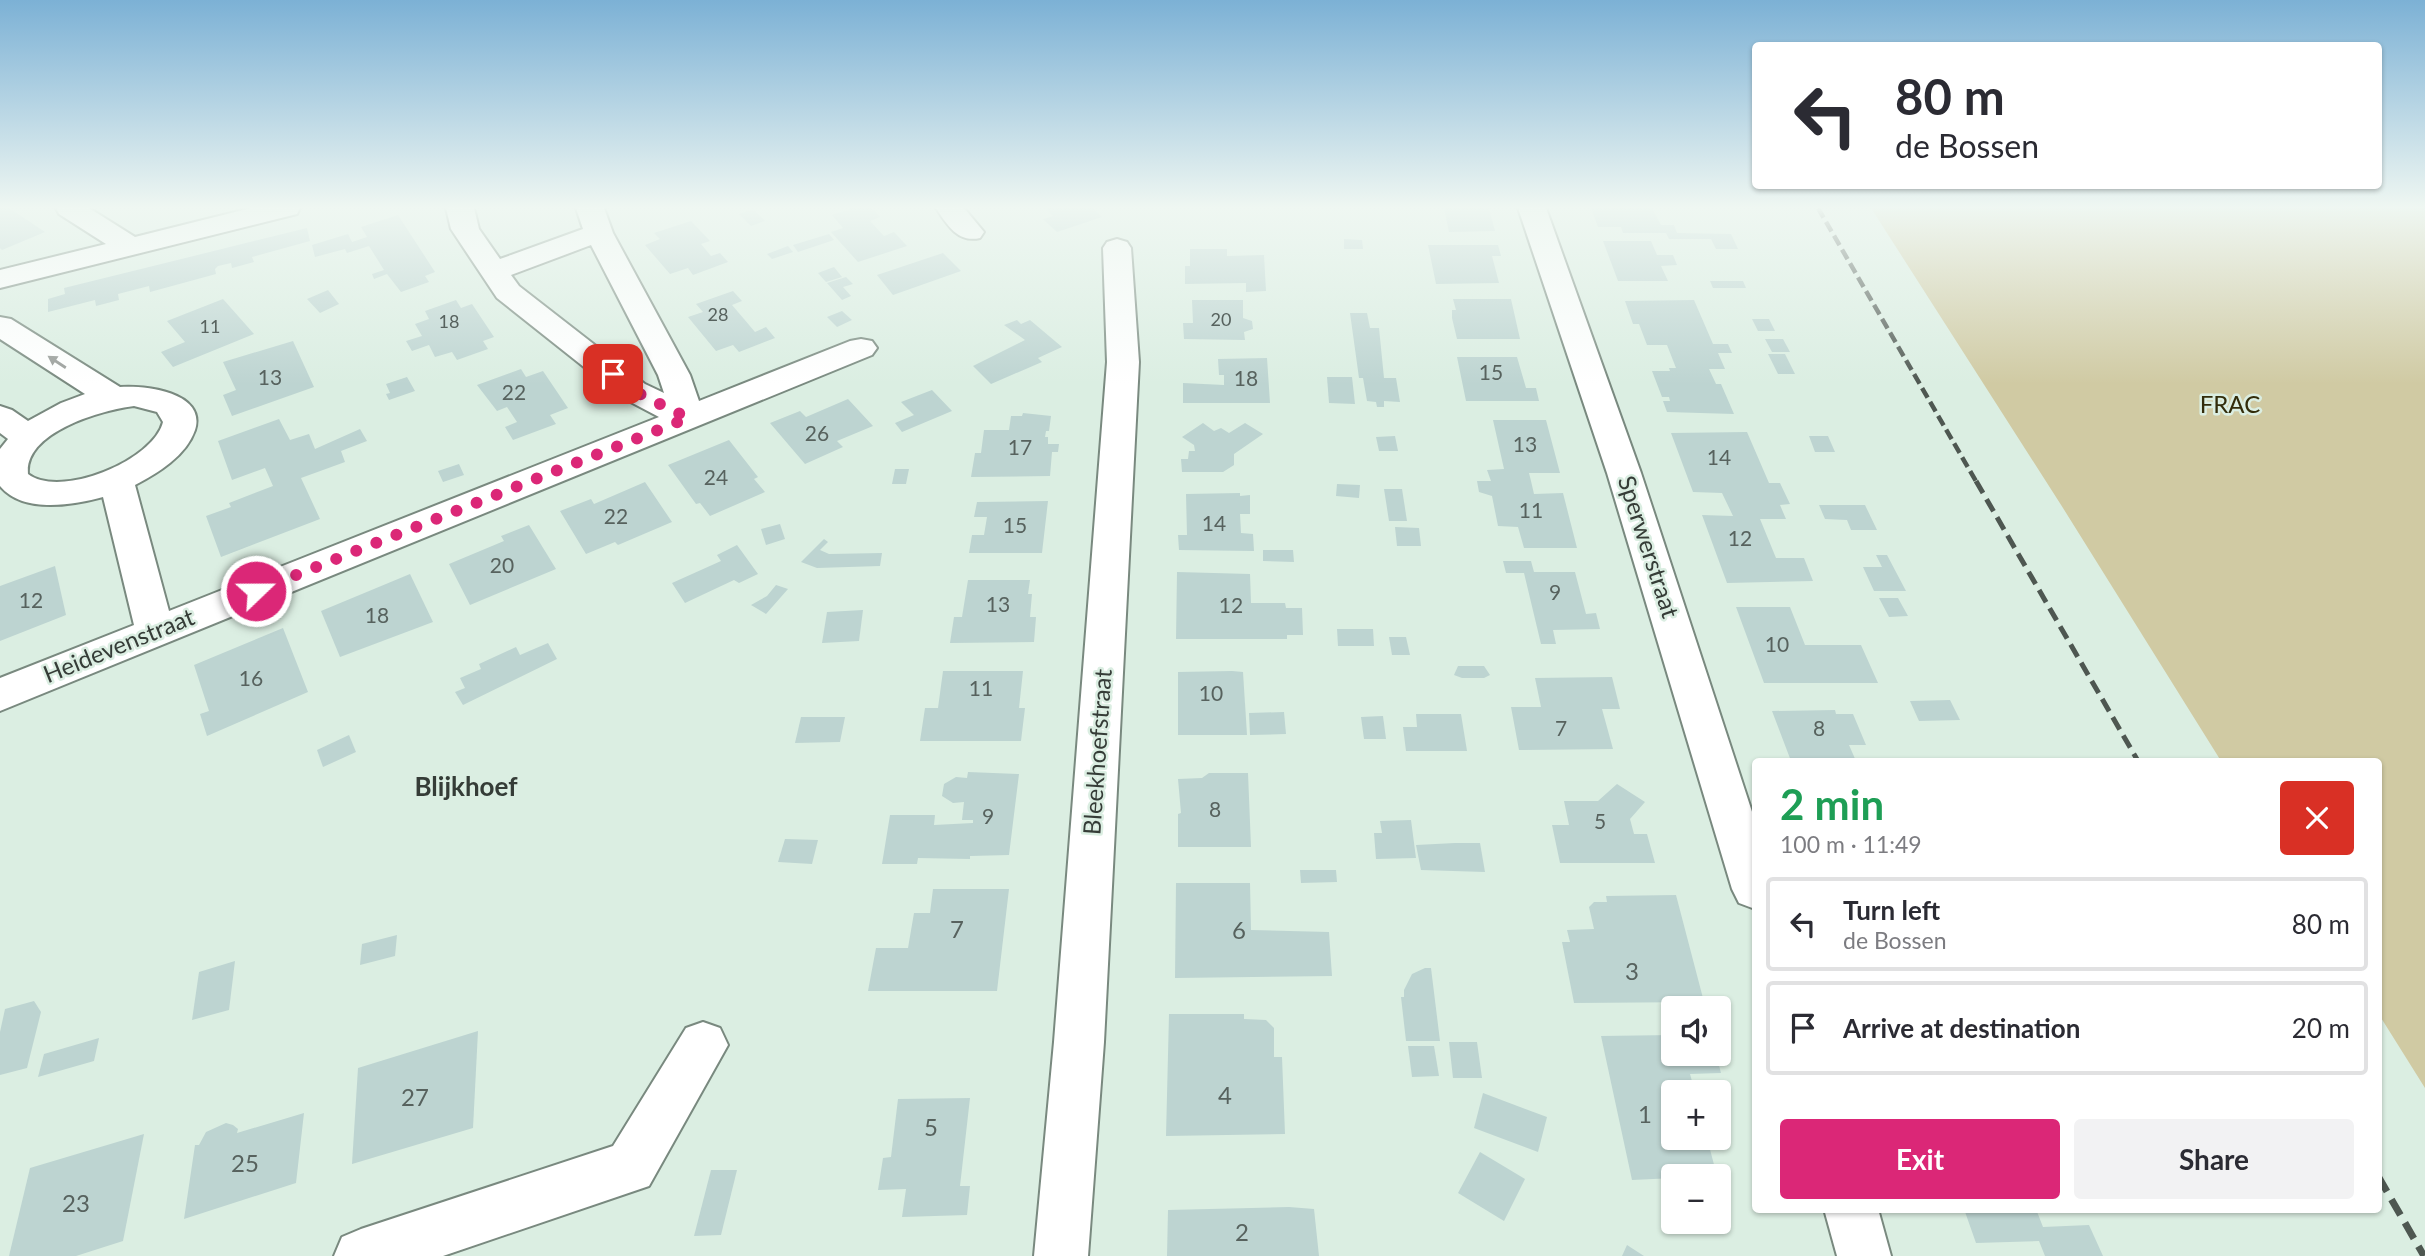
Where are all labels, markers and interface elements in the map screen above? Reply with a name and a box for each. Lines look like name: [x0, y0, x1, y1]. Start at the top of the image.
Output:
text: 80 m: [1895, 67, 2005, 125]
icon: left: [1780, 70, 1871, 161]
text: de Bossen: [1895, 126, 2039, 165]
house number: 28: [708, 303, 728, 325]
house number: 20: [1211, 308, 1231, 330]
house number: 18: [439, 310, 459, 332]
house number: 11: [200, 315, 220, 337]
pin: [583, 344, 643, 404]
one-way arrow: [47, 355, 66, 368]
icon: arrive: [594, 355, 632, 393]
house number: 15: [1479, 359, 1503, 384]
house number: 13: [258, 364, 282, 389]
house number: 18: [1234, 365, 1258, 390]
house number: 22: [502, 379, 526, 404]
park label: FRAC: [2200, 389, 2260, 418]
house number: 26: [805, 420, 829, 445]
house number: 13: [1513, 431, 1537, 456]
house number: 17: [1008, 434, 1032, 459]
house number: 14: [1707, 444, 1731, 469]
house number: 24: [704, 464, 728, 489]
street label: Sperwerstraat: [1613, 472, 1686, 622]
house number: 11: [1519, 497, 1543, 522]
house number: 22: [604, 503, 628, 528]
house number: 14: [1202, 510, 1226, 535]
house number: 15: [1003, 512, 1027, 537]
house number: 12: [1728, 525, 1752, 550]
house number: 20: [490, 552, 514, 577]
position arrow: [219, 554, 293, 628]
house number: 9: [1549, 579, 1561, 604]
house number: 12: [19, 587, 43, 612]
house number: 13: [986, 591, 1010, 616]
house number: 12: [1219, 592, 1243, 617]
street label: Heidevenstraat: [39, 601, 198, 688]
house number: 18: [365, 602, 389, 627]
house number: 10: [1765, 631, 1789, 656]
house number: 16: [239, 665, 263, 690]
street label: Bleekhoefstraat: [1076, 668, 1117, 836]
house number: 11: [969, 675, 993, 700]
house number: 10: [1199, 680, 1223, 705]
house number: 7: [1555, 715, 1567, 740]
house number: 8: [1813, 715, 1825, 740]
district label: Blijkhoef: [414, 770, 518, 802]
text: 2 min: [1780, 779, 1884, 829]
button: close: [2280, 781, 2354, 855]
house number: 8: [1209, 796, 1221, 821]
house number: 9: [982, 803, 994, 828]
house number: 5: [1594, 808, 1606, 833]
text: 100 m · 11:49: [1780, 830, 1922, 858]
text: Turn left: [1843, 894, 1940, 926]
icon: left: [1784, 905, 1822, 943]
text: 80 m: [2292, 908, 2350, 940]
house number: 7: [950, 914, 964, 943]
house number: 6: [1232, 915, 1246, 944]
text: de Bossen: [1843, 926, 1947, 954]
house number: 3: [1625, 956, 1639, 985]
map controls: [1661, 996, 1731, 1234]
button: sound: [1661, 996, 1731, 1066]
icon: arrive: [1784, 1009, 1822, 1047]
text: Arrive at destination: [1843, 1012, 2080, 1044]
text: 20 m: [2292, 1012, 2350, 1044]
house number: 4: [1218, 1080, 1232, 1109]
button: +: [1661, 1080, 1731, 1150]
house number: 27: [401, 1082, 429, 1111]
house number: 1: [1638, 1099, 1652, 1128]
house number: 5: [924, 1112, 938, 1141]
button: Exit: [1780, 1119, 2060, 1199]
button: Share: [2074, 1119, 2354, 1199]
house number: 25: [231, 1148, 259, 1177]
button: −: [1661, 1164, 1731, 1234]
house number: 23: [62, 1188, 90, 1217]
house number: 2: [1235, 1217, 1249, 1246]

